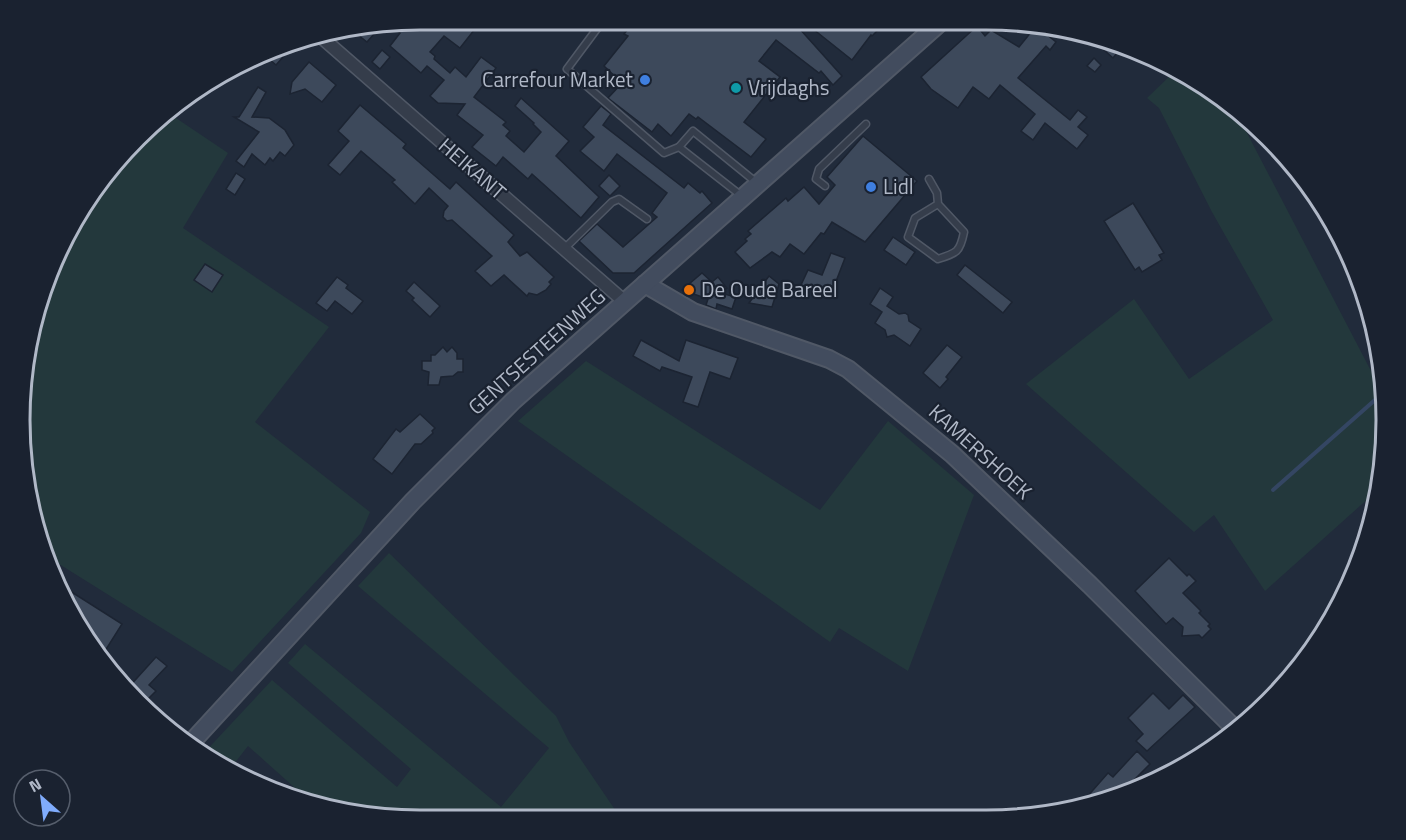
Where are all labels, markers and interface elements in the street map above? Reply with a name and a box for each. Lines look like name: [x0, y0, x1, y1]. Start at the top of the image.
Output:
place label: Carrefour Market: [482, 63, 634, 95]
place label: Vrijdaghs: [748, 71, 830, 103]
marker: Carrefour Market: [638, 73, 652, 87]
marker: Vrijdaghs: [729, 81, 743, 95]
street label: HEIKANT: [432, 130, 514, 207]
place label: Lidl: [883, 170, 914, 202]
marker: Lidl: [864, 180, 878, 194]
place label: De Oude Bareel: [701, 273, 838, 305]
street label: GENTSESTEENWEG: [460, 281, 612, 422]
marker: De Oude Bareel: [682, 283, 696, 297]
street label: KAMERSHOEK: [922, 396, 1040, 507]
north arrow: [12, 768, 72, 828]
text: N: [24, 772, 45, 798]

